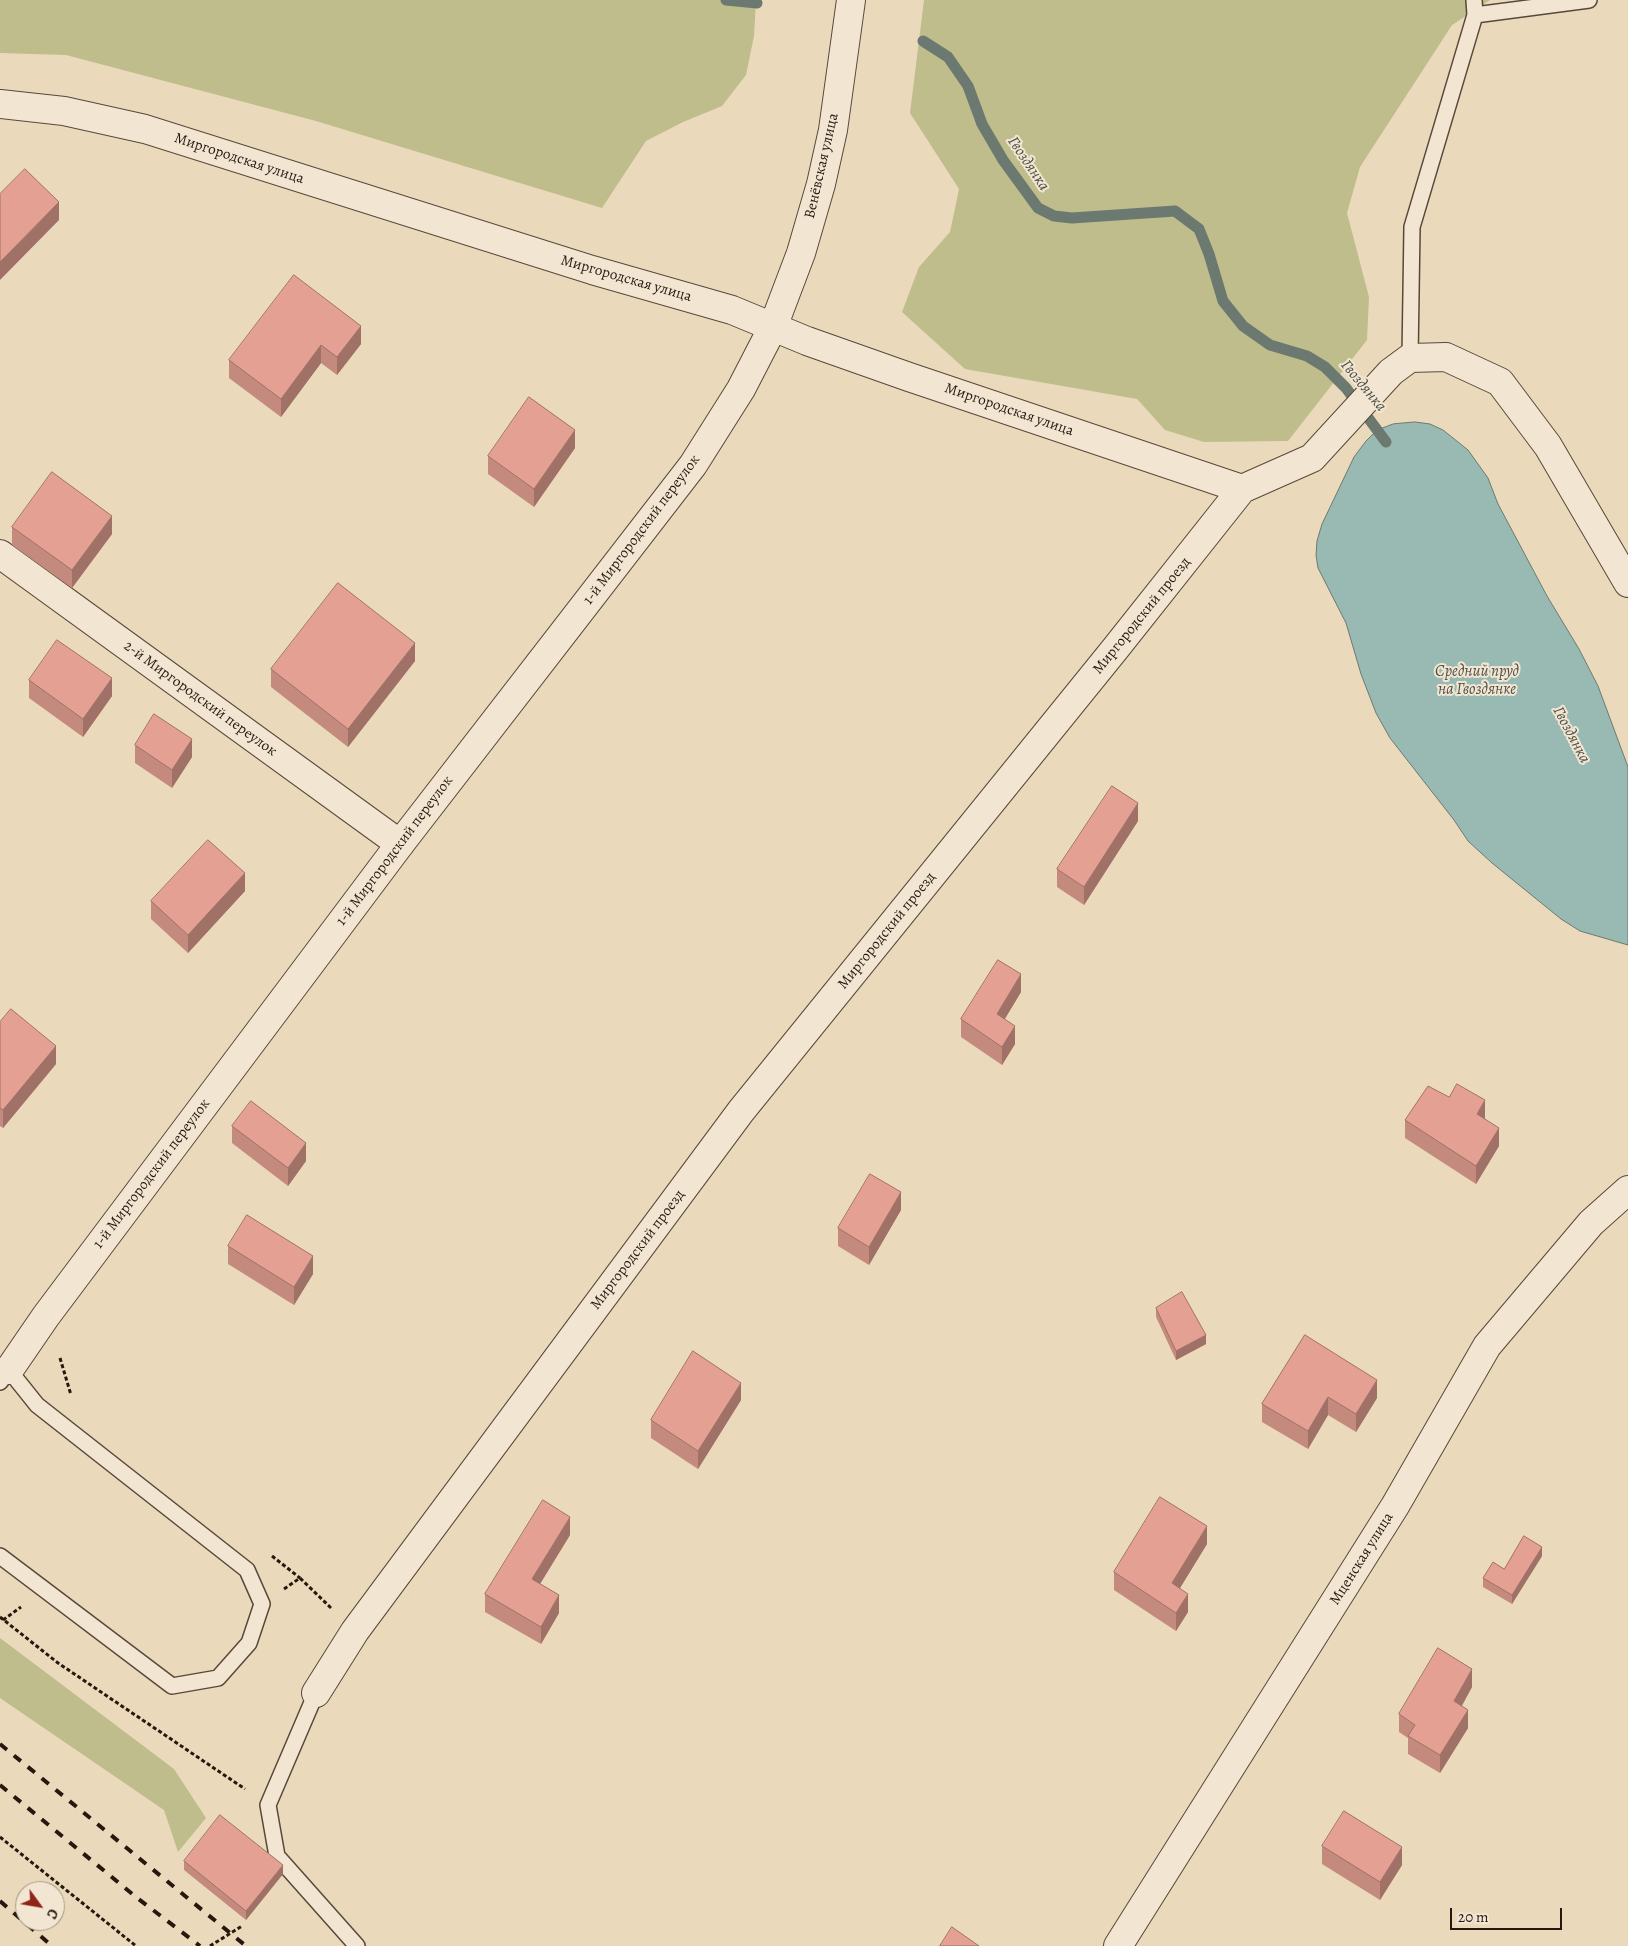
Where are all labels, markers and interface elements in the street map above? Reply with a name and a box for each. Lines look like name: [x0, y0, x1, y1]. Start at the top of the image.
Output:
street label: Венёвская улица: [801, 111, 843, 221]
street label: Миргородская улица: [172, 130, 306, 188]
water label: Гвоздянка: [1003, 133, 1053, 195]
street label: Миргородская улица: [558, 252, 694, 306]
water label: Гвоздянка: [1336, 356, 1390, 416]
street label: Миргородская улица: [942, 379, 1076, 441]
street label: 1-й Миргородский переулок: [580, 451, 704, 609]
street label: Миргородский проезд: [1089, 554, 1195, 678]
street label: 2-й Миргородский переулок: [120, 637, 280, 761]
water label: Средний пруд на Гвоздянке: [1435, 662, 1519, 700]
water label: Гвоздянка: [1548, 703, 1594, 767]
street label: 1-й Миргородский переулок: [333, 772, 457, 930]
street label: Миргородский проезд: [834, 869, 940, 993]
street label: 1-й Миргородский переулок: [90, 1095, 214, 1253]
street label: Миргородский проезд: [587, 1187, 689, 1313]
street label: Мценская улица: [1326, 1509, 1398, 1609]
north arrow: [15, 1881, 65, 1931]
scale bar: [1453, 1898, 1566, 1930]
text: С: [42, 1905, 63, 1922]
text: 20 m: [1458, 1907, 1489, 1927]

